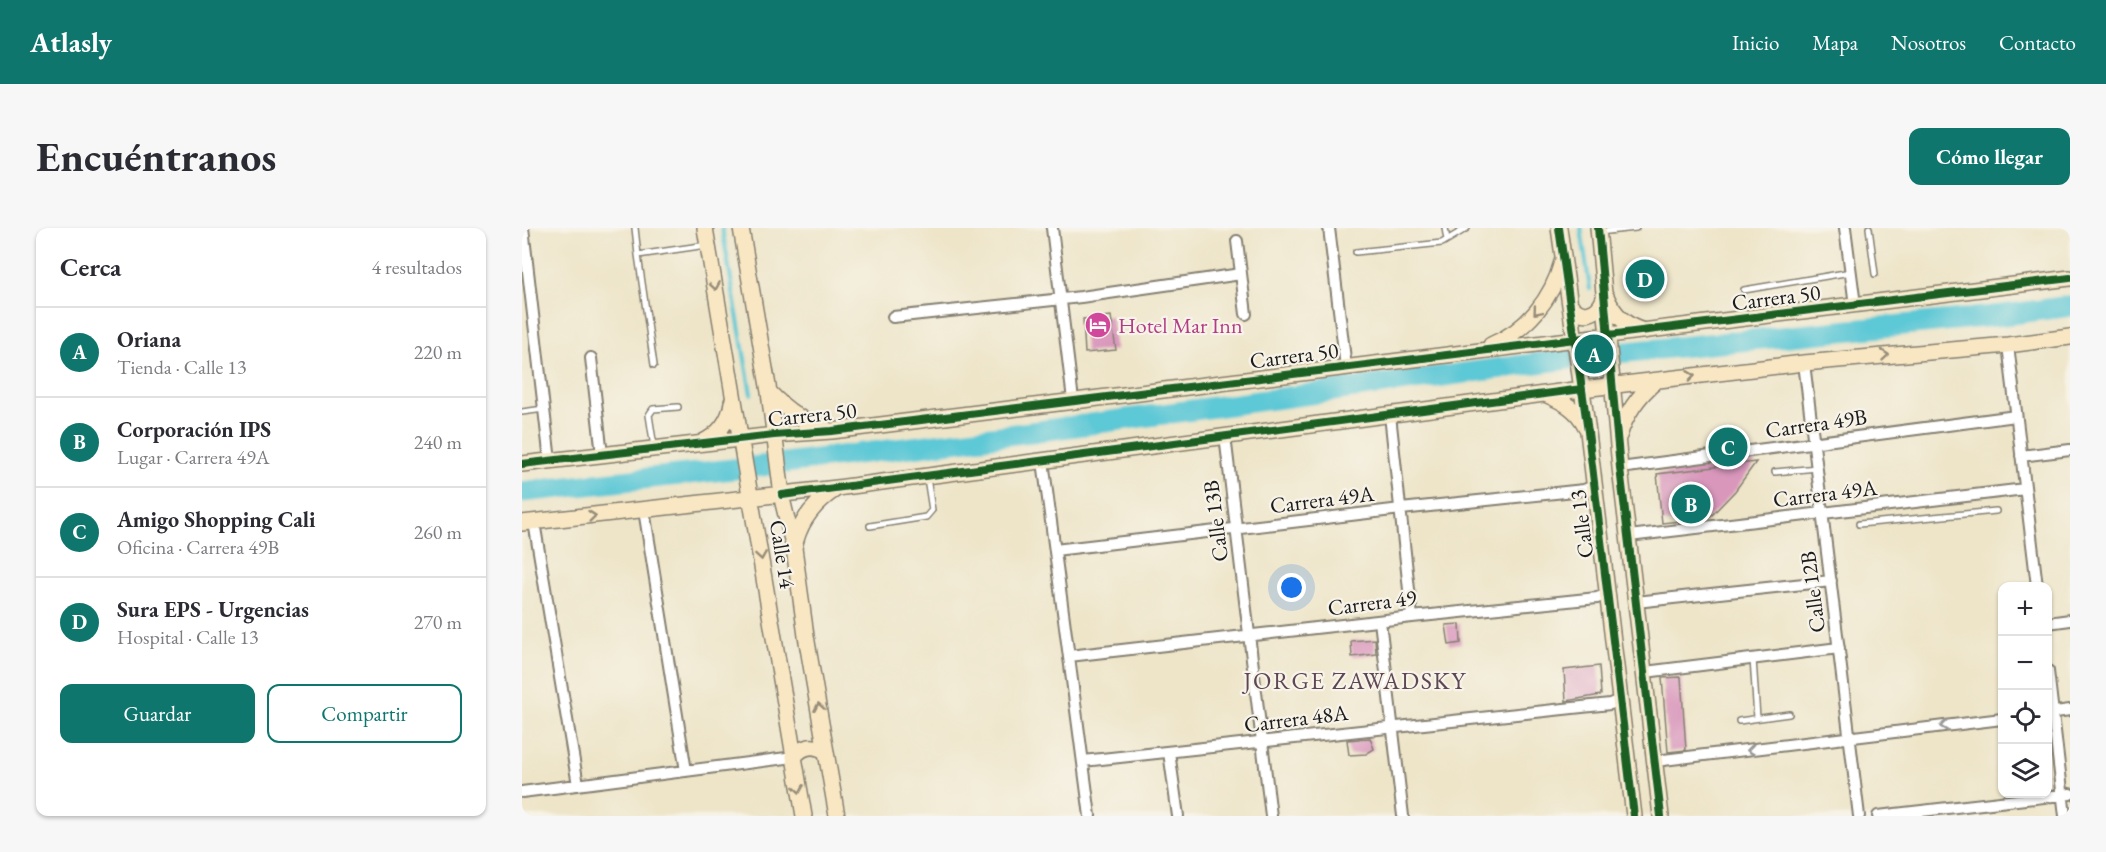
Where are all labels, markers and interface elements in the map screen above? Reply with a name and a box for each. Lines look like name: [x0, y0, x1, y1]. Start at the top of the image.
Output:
text: Atlasly: [30, 24, 112, 60]
text: Inicio: [1732, 29, 1779, 56]
text: Mapa: [1812, 29, 1858, 56]
text: Nosotros: [1891, 29, 1966, 56]
text: Contacto: [1999, 29, 2076, 56]
button: Cómo llegar: [1909, 128, 2070, 185]
text: Encuéntranos: [36, 129, 276, 184]
text: Cerca: [60, 250, 121, 284]
text: 4 resultados: [371, 254, 462, 280]
pin: D: [1626, 256, 1664, 302]
street label: Carrera 50: [1730, 278, 1823, 317]
one-way arrow: [708, 280, 721, 290]
one-way arrow: [1534, 304, 1545, 315]
hotel icon: Hotel Mar Inn: [1083, 310, 1113, 340]
place label: Hotel Mar Inn: [1118, 311, 1243, 340]
text: Oriana: [117, 325, 181, 354]
pin: A: [1574, 332, 1614, 376]
street label: Carrera 50: [1248, 336, 1341, 375]
text: A: [72, 339, 87, 365]
text: 220 m: [414, 339, 462, 365]
one-way arrow: [1881, 349, 1890, 362]
text: Tienda · Calle 13: [117, 354, 247, 380]
one-way arrow: [1687, 371, 1696, 383]
street label: Carrera 50: [766, 395, 858, 434]
street label: Carrera 49B: [1763, 402, 1869, 445]
text: Corporación IPS: [117, 415, 271, 444]
pin: C: [1708, 424, 1748, 470]
text: B: [73, 429, 86, 455]
text: 240 m: [414, 429, 462, 455]
text: Lugar · Carrera 49A: [117, 444, 270, 470]
street label: Carrera 49A: [1771, 473, 1879, 514]
street label: Calle 13B: [1196, 478, 1235, 563]
street label: Carrera 49A: [1268, 479, 1376, 520]
pin: B: [1672, 482, 1710, 526]
street label: Calle 13: [1563, 488, 1600, 560]
text: Amigo Shopping Cali: [117, 505, 316, 534]
one-way arrow: [588, 510, 597, 522]
street label: Calle 14: [763, 518, 802, 591]
text: C: [72, 519, 87, 545]
text: 260 m: [414, 519, 462, 545]
text: Oficina · Carrera 49B: [117, 534, 279, 560]
street label: Calle 12B: [1793, 549, 1832, 634]
one-way arrow: [754, 550, 767, 560]
your location: [1277, 573, 1306, 602]
map controls: [1998, 582, 2052, 798]
button: +: [1998, 582, 2052, 636]
street label: Carrera 49: [1326, 583, 1419, 622]
text: Sura EPS - Urgencias: [117, 595, 309, 624]
text: D: [72, 609, 87, 635]
text: 270 m: [414, 609, 462, 635]
text: Hospital · Calle 13: [117, 624, 259, 650]
button: −: [1998, 636, 2052, 690]
district label: JORGE ZAWADSKY: [1241, 665, 1467, 696]
button: Guardar: [60, 684, 255, 743]
button: Compartir: [267, 684, 462, 743]
button: locate: [1998, 690, 2052, 744]
street label: Carrera 48A: [1242, 698, 1350, 739]
one-way arrow: [813, 702, 825, 712]
one-way arrow: [1940, 719, 1949, 731]
one-way arrow: [1746, 743, 1755, 755]
button: layers: [1998, 744, 2052, 798]
one-way arrow: [793, 785, 805, 794]

